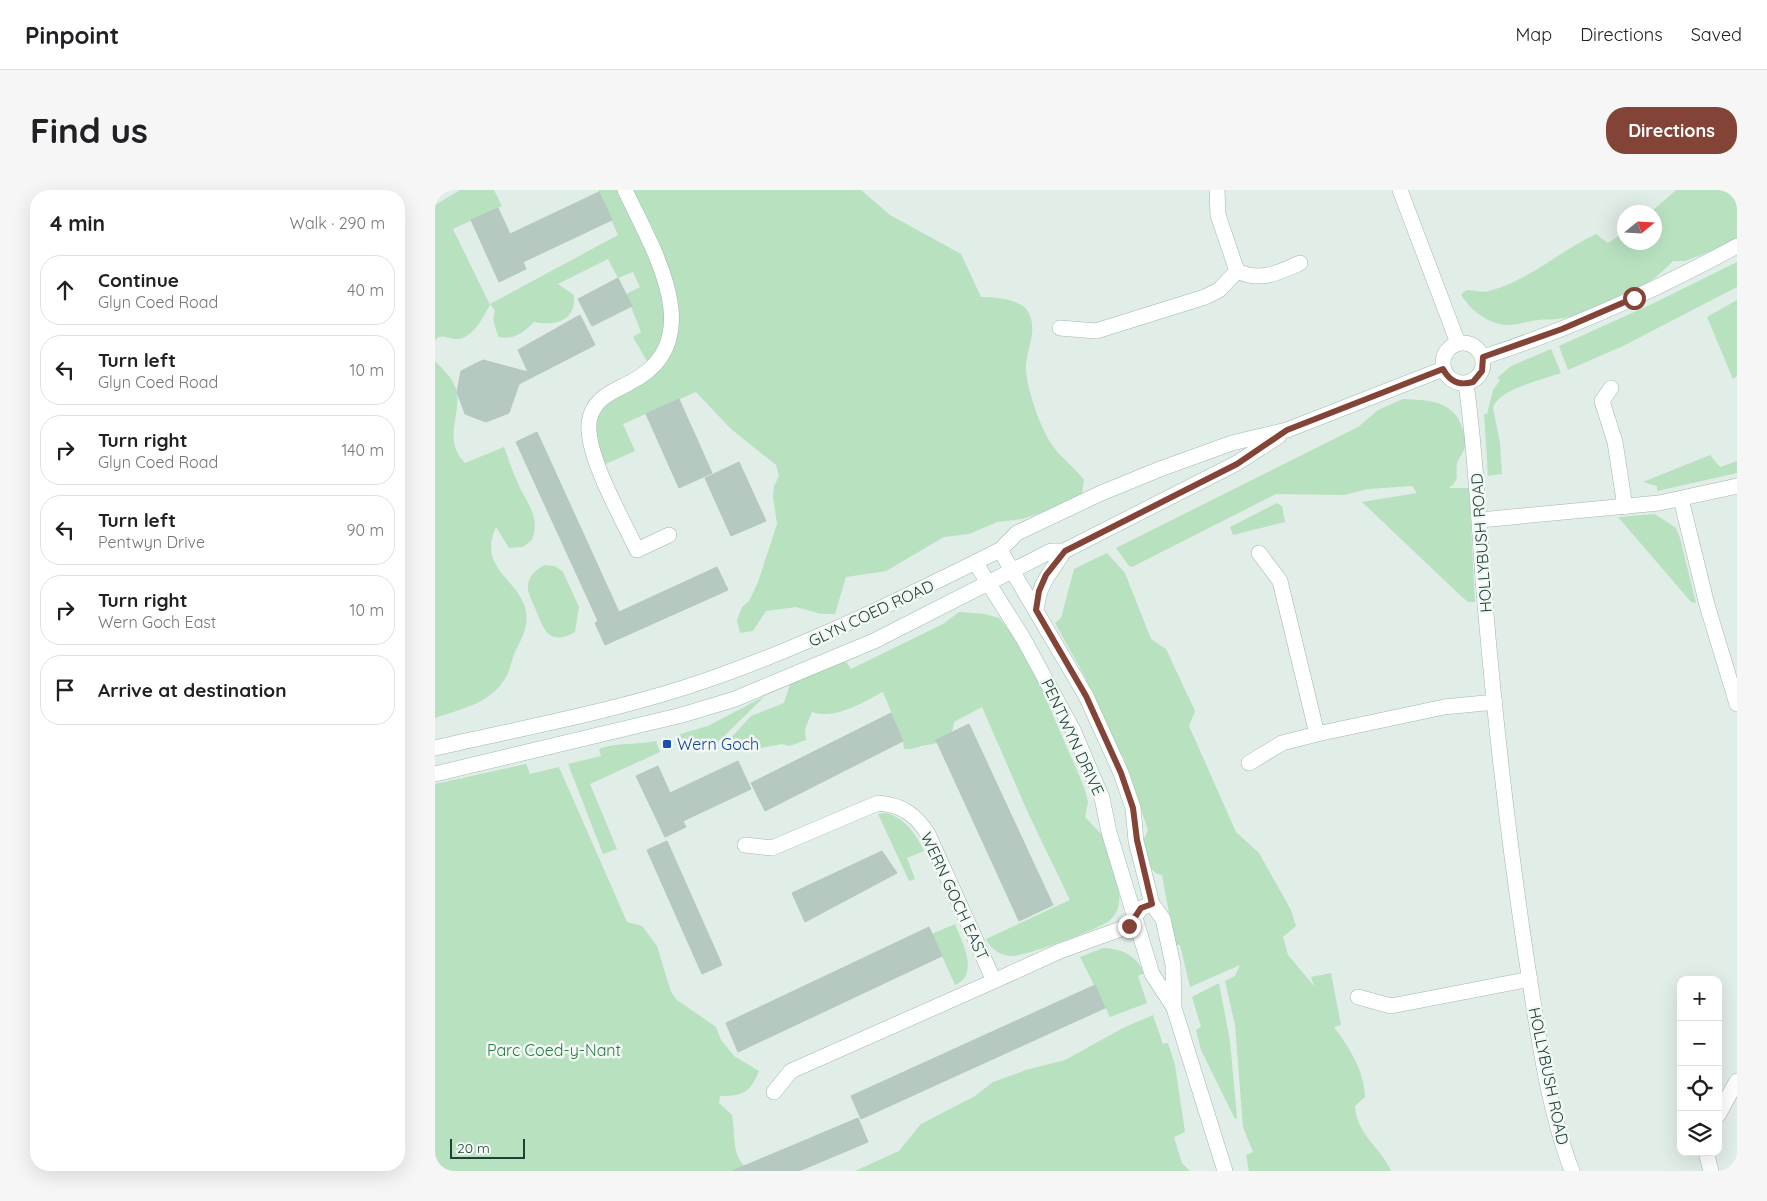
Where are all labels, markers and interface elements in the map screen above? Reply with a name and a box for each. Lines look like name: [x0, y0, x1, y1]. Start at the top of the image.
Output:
text: Pinpoint: [25, 20, 119, 50]
text: Map: [1515, 23, 1552, 46]
text: Directions: [1580, 23, 1663, 46]
text: Saved: [1691, 23, 1742, 46]
button: Directions: [1606, 107, 1737, 154]
text: Find us: [30, 108, 148, 152]
north arrow: [1617, 205, 1662, 250]
text: 4 min: [50, 210, 105, 236]
text: Walk · 290 m: [290, 213, 385, 233]
text: Continue: [98, 268, 179, 292]
icon: ahead: [51, 276, 79, 304]
text: 40 m: [347, 280, 384, 300]
route start: [1623, 287, 1646, 310]
text: Glyn Coed Road: [98, 292, 218, 312]
text: Turn left: [98, 348, 176, 372]
icon: left: [51, 356, 79, 384]
text: 10 m: [350, 360, 384, 380]
text: Glyn Coed Road: [98, 372, 218, 392]
text: Turn right: [98, 428, 187, 452]
icon: right: [51, 436, 79, 464]
text: 140 m: [341, 440, 384, 460]
text: Glyn Coed Road: [98, 452, 218, 472]
street label: HOLLYBUSH ROAD: [1466, 473, 1496, 613]
text: Turn left: [98, 508, 176, 532]
icon: left: [51, 516, 79, 544]
text: 90 m: [347, 520, 384, 540]
text: Pentwyn Drive: [98, 532, 205, 552]
street label: GLYN COED ROAD: [805, 575, 937, 651]
text: Turn right: [98, 588, 187, 612]
icon: right: [51, 596, 79, 624]
text: 10 m: [350, 600, 384, 620]
text: Wern Goch East: [98, 612, 216, 632]
street label: PENTWYN DRIVE: [1037, 675, 1109, 799]
icon: arrive: [51, 676, 79, 704]
text: Arrive at destination: [98, 678, 287, 702]
place label: Wern Goch: [677, 734, 759, 754]
marker: Wern Goch: [661, 738, 673, 750]
street label: WERN GOCH EAST: [917, 829, 994, 964]
route end: [1118, 915, 1141, 938]
map controls: [1677, 976, 1722, 1156]
button: +: [1677, 976, 1722, 1021]
street label: HOLLYBUSH ROAD: [1525, 1005, 1573, 1147]
button: −: [1677, 1021, 1722, 1066]
park label: Parc Coed-y-Nant: [487, 1040, 621, 1060]
button: locate: [1677, 1066, 1722, 1111]
button: layers: [1677, 1111, 1722, 1156]
scale bar: [450, 1136, 525, 1159]
text: 20 m: [457, 1139, 490, 1157]

